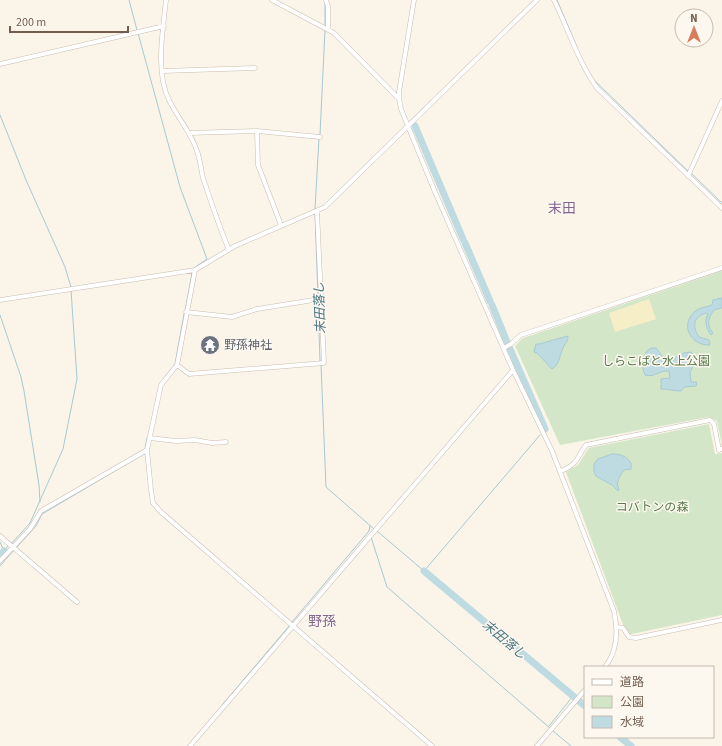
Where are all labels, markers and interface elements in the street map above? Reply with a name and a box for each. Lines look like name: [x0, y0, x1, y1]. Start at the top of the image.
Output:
scale bar: [10, 8, 128, 34]
north arrow: [674, 8, 714, 48]
text: N: [690, 11, 698, 26]
text: 200 m: [16, 14, 46, 31]
district label: 末田: [548, 199, 576, 219]
water label: 末田落し: [310, 282, 330, 334]
temple icon: 野孫神社: [199, 334, 221, 356]
place label: 野孫神社: [224, 337, 272, 354]
park label: しらこばと水上公園: [602, 353, 710, 370]
park label: コバトンの森: [616, 499, 688, 516]
district label: 野孫: [308, 612, 336, 632]
water label: 末田落し: [479, 616, 530, 663]
legend: [584, 666, 714, 738]
text: 道路: [620, 674, 644, 691]
text: 公園: [620, 694, 644, 711]
text: 水域: [620, 714, 644, 731]

